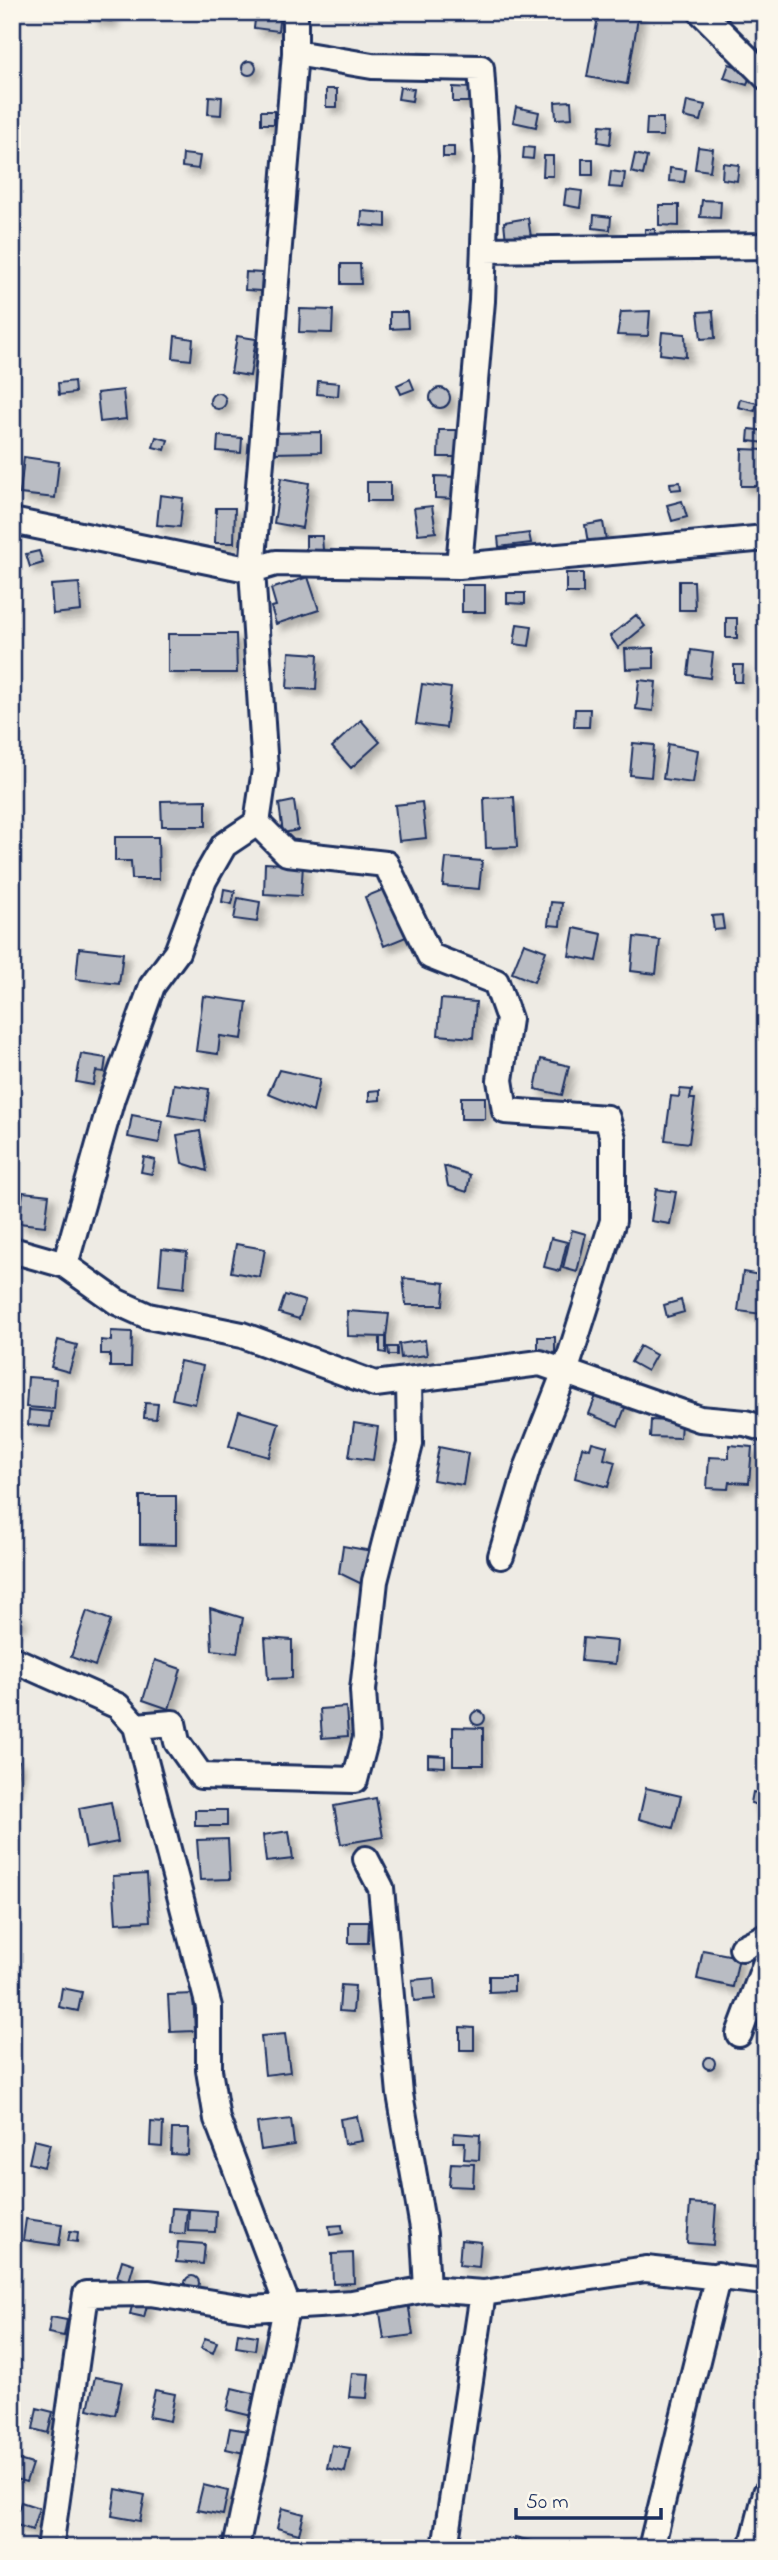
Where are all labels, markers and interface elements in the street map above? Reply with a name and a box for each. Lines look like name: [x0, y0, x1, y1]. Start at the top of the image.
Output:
scale bar: [516, 2476, 661, 2520]
text: 50 m: [526, 2488, 569, 2518]

